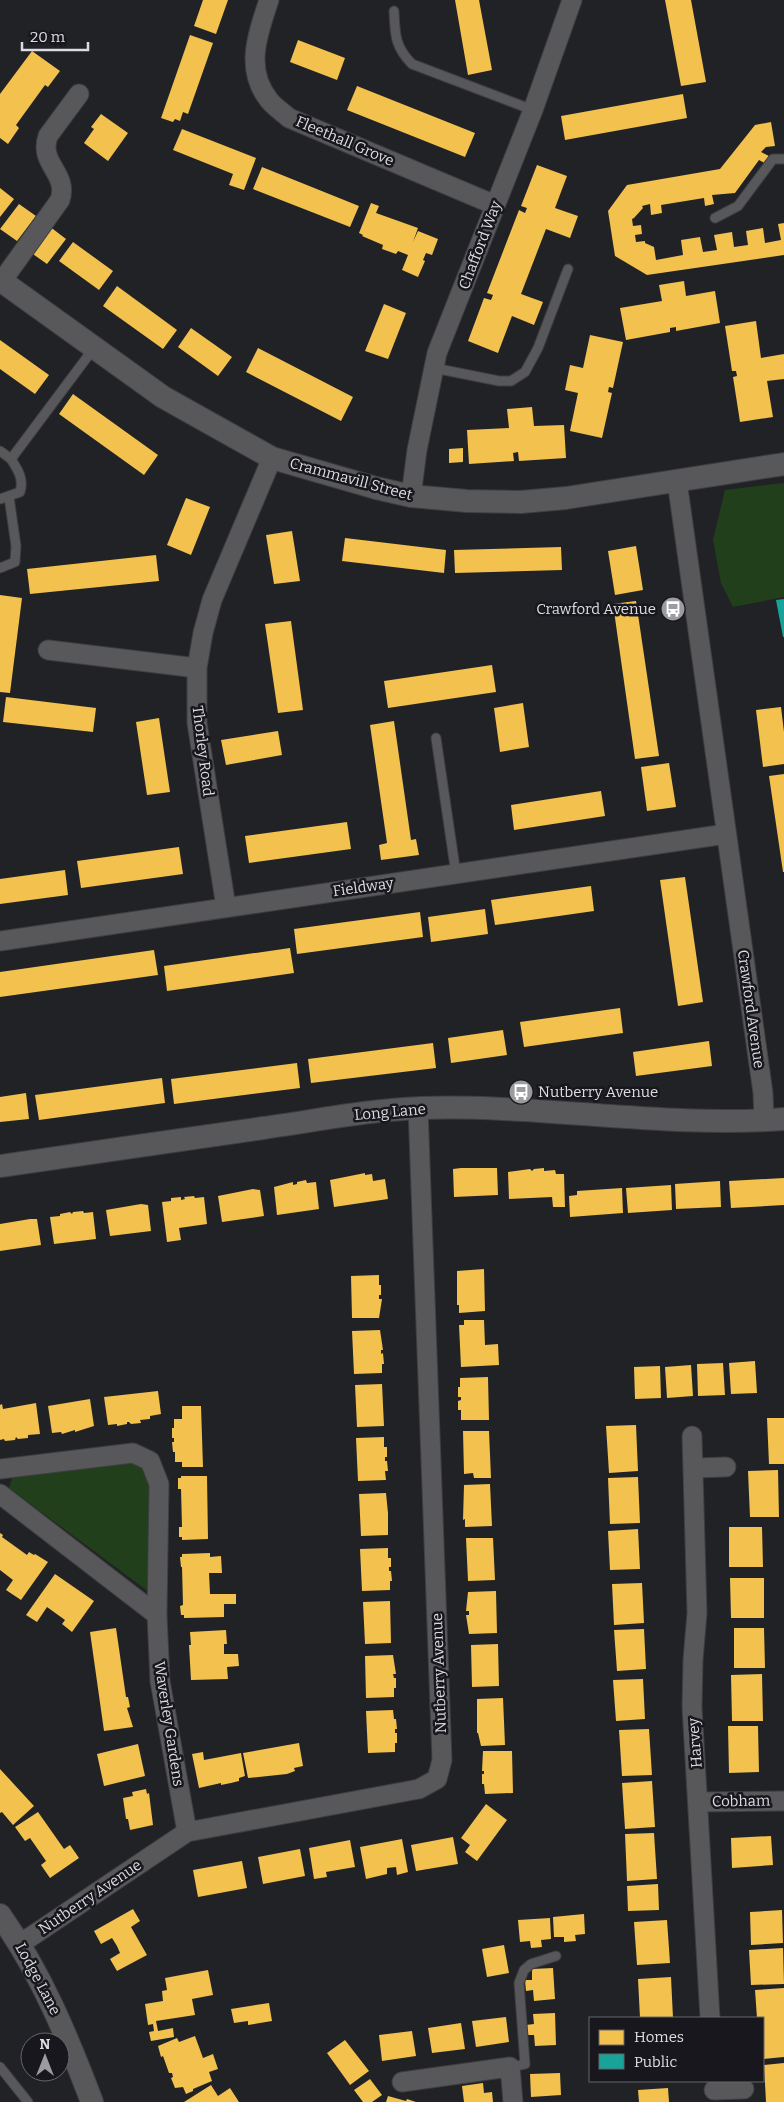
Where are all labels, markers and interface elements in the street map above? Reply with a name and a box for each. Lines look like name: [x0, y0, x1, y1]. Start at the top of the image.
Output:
scale bar: [22, 20, 89, 52]
text: 20 m: [30, 28, 66, 46]
street label: Fleethall Grove: [293, 112, 397, 170]
street label: Chafford Way: [455, 198, 505, 292]
street label: Crammavill Street: [288, 454, 415, 504]
bus stop icon: Crawford Avenue: [660, 596, 686, 622]
place label: Crawford Avenue: [536, 600, 656, 618]
street label: Thorley Road: [189, 705, 218, 798]
street label: Fieldway: [331, 874, 395, 900]
street label: Crawford Avenue: [734, 948, 768, 1070]
bus stop icon: Nutberry Avenue: [508, 1079, 534, 1105]
place label: Nutberry Avenue: [538, 1083, 658, 1101]
street label: Long Lane: [354, 1100, 426, 1124]
street label: Nutberry Avenue: [428, 1613, 450, 1733]
street label: Waverley Gardens: [150, 1660, 188, 1788]
street label: Harvey: [684, 1717, 706, 1769]
street label: Cobham: [712, 1791, 771, 1811]
street label: Nutberry Avenue: [35, 1856, 145, 1938]
street label: Lodge Lane: [12, 1940, 64, 2018]
legend: [589, 2017, 764, 2082]
text: Homes: [634, 2028, 684, 2046]
north arrow: [20, 2032, 70, 2082]
text: N: [40, 2036, 51, 2053]
text: Public: [634, 2053, 678, 2071]

